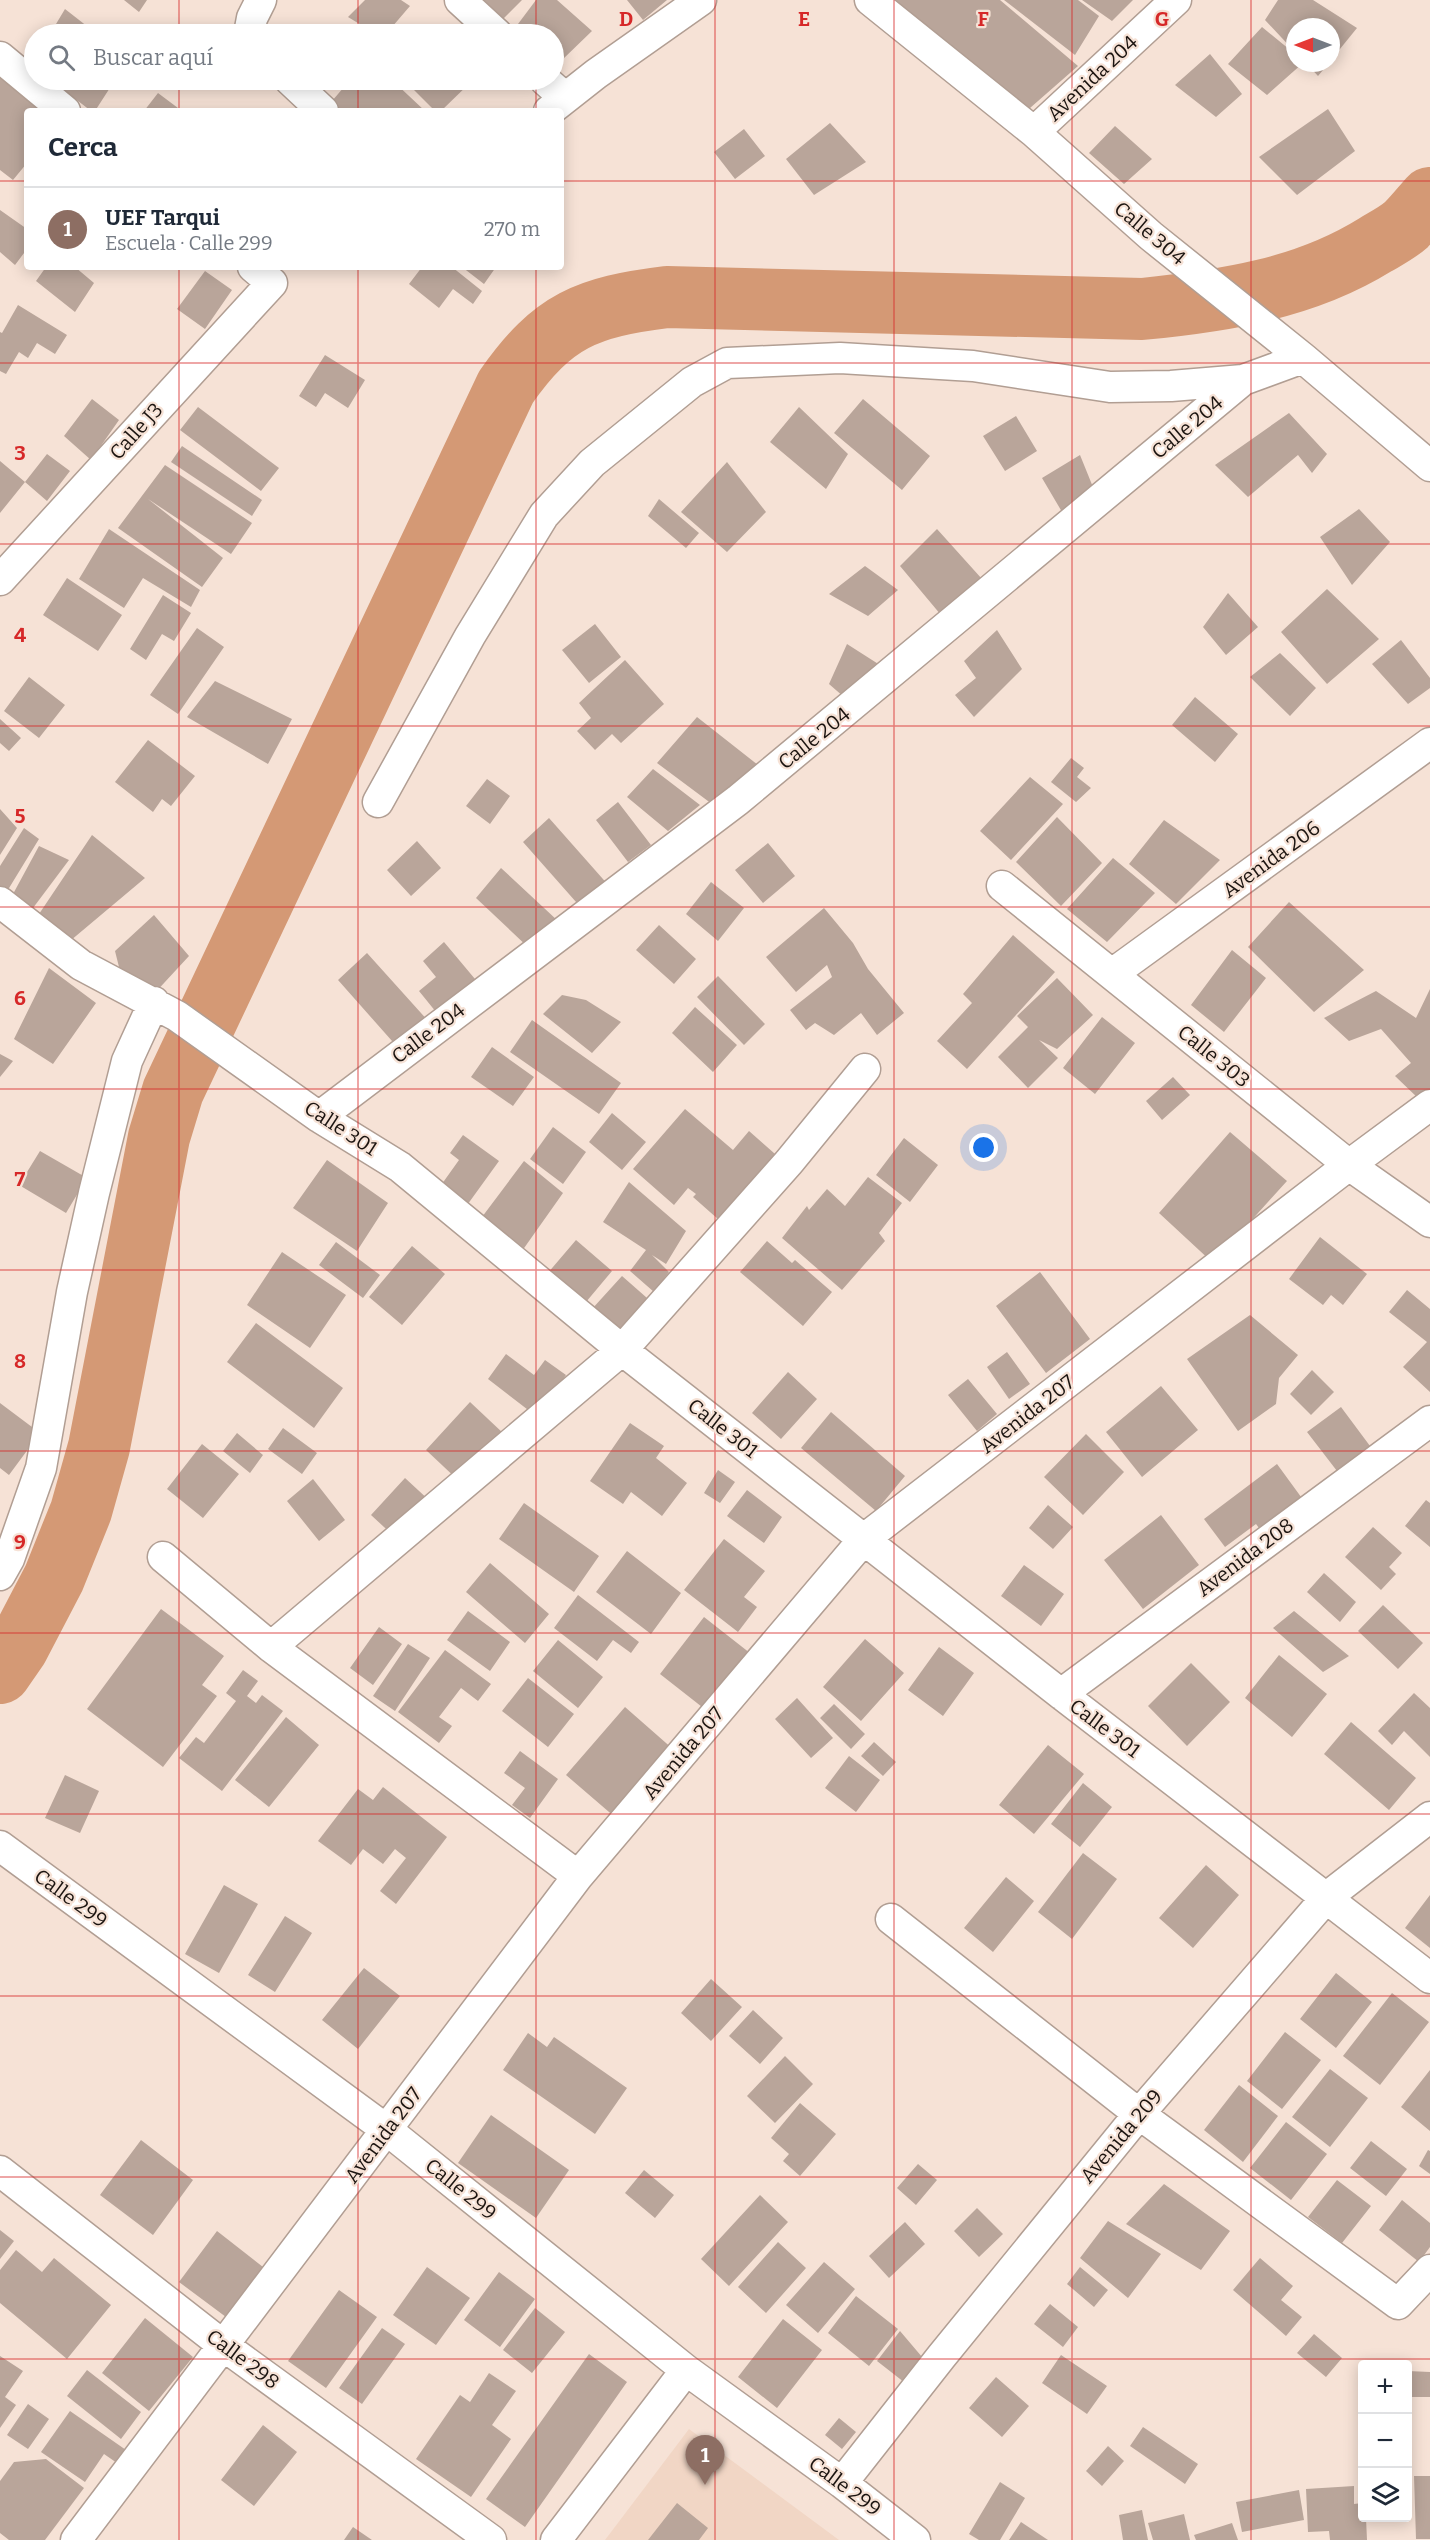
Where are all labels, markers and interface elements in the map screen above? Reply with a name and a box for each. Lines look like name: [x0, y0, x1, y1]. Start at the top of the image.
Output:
text: D: [619, 7, 633, 31]
text: E: [798, 7, 810, 31]
text: F: [977, 7, 989, 31]
text: G: [1155, 7, 1169, 31]
north arrow: [1286, 18, 1340, 72]
search box: [24, 24, 564, 90]
street label: Avenida 204: [1042, 30, 1142, 126]
icon: search: [45, 41, 78, 74]
text: Buscar aquí: [93, 44, 213, 71]
text: Cerca: [48, 132, 118, 163]
street label: Calle 304: [1109, 196, 1191, 270]
text: UEF Tarqui: [105, 204, 220, 231]
text: 1: [63, 217, 72, 241]
text: 270 m: [484, 217, 540, 241]
text: Escuela · Calle 299: [105, 231, 273, 255]
street label: Calle 204: [1147, 390, 1228, 464]
street label: Calle J3: [104, 398, 168, 464]
text: 3: [14, 441, 26, 465]
text: 4: [14, 623, 26, 647]
street label: Calle 204: [773, 702, 855, 774]
text: 5: [15, 804, 26, 828]
street label: Avenida 206: [1217, 816, 1325, 902]
text: 6: [14, 986, 26, 1010]
street label: Calle 204: [387, 998, 470, 1068]
street label: Calle 303: [1173, 1020, 1255, 1092]
street label: Calle 301: [300, 1096, 382, 1160]
your location: [969, 1133, 998, 1162]
text: 7: [15, 1167, 26, 1191]
text: 8: [14, 1349, 26, 1373]
street label: Avenida 207: [975, 1370, 1079, 1458]
street label: Calle 301: [683, 1393, 763, 1463]
street label: Avenida 208: [1192, 1513, 1298, 1601]
text: 9: [14, 1530, 26, 1554]
street label: Calle 301: [1065, 1694, 1145, 1762]
street label: Avenida 207: [637, 1702, 729, 1804]
street label: Calle 299: [30, 1864, 112, 1932]
street label: Avenida 207: [339, 2083, 427, 2187]
street label: Avenida 209: [1075, 2084, 1167, 2188]
street label: Calle 299: [421, 2153, 501, 2225]
street label: Calle 298: [202, 2324, 284, 2394]
map controls: [1358, 2360, 1412, 2522]
button: +: [1358, 2360, 1412, 2414]
button: −: [1358, 2414, 1412, 2468]
pin: 1: [686, 2436, 724, 2485]
street label: Calle 299: [804, 2451, 886, 2521]
button: layers: [1358, 2468, 1412, 2522]

